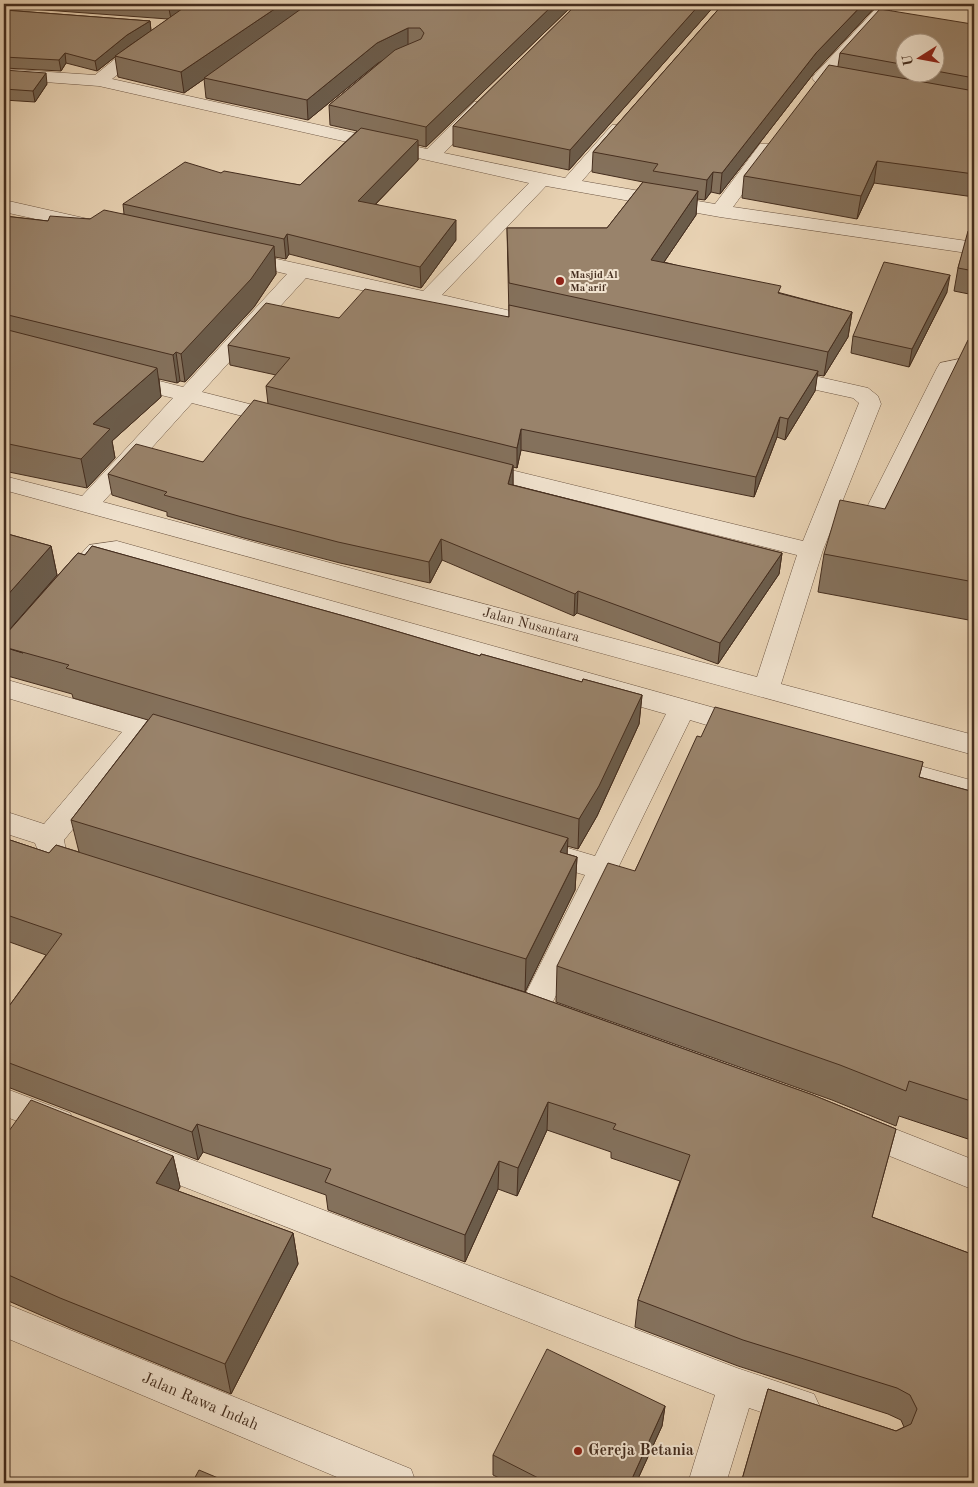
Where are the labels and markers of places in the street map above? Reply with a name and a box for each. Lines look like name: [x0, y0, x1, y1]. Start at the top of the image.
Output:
place label: Masjid Al Ma'arif: [570, 270, 618, 294]
marker: Masjid Al Ma'arif: [554, 275, 566, 287]
place label: Gereja Betania: [588, 1443, 694, 1459]
marker: Gereja Betania: [572, 1445, 584, 1457]

